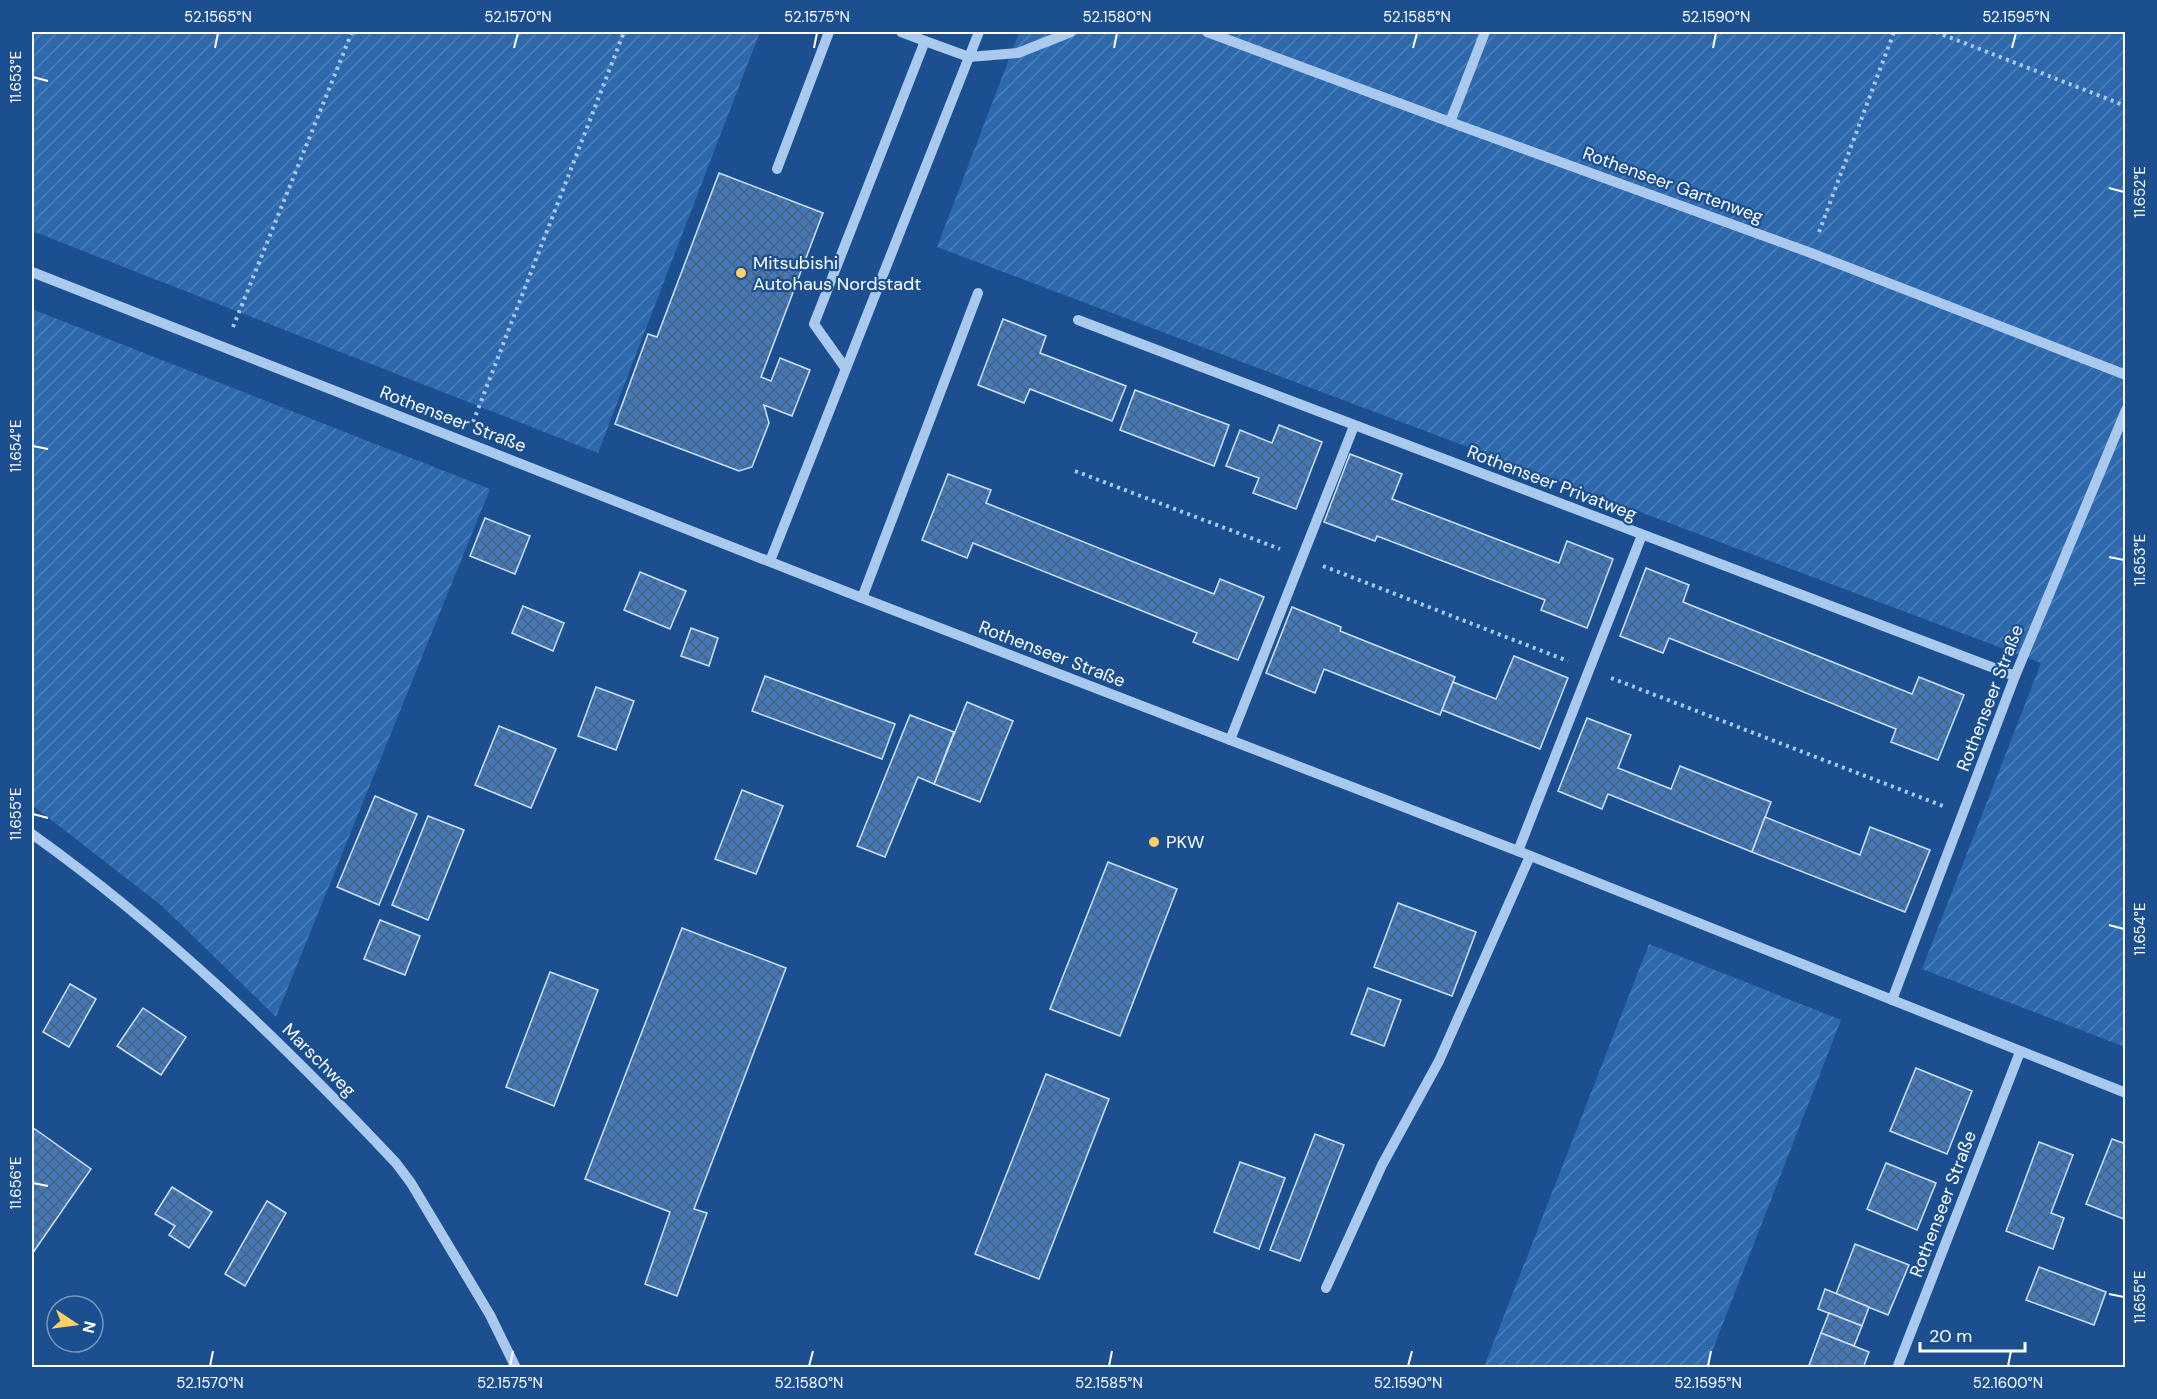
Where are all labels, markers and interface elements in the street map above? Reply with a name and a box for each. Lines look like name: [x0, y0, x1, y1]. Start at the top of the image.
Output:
text: 52.1565°N: [184, 7, 252, 27]
text: 52.1570°N: [484, 7, 552, 27]
text: 52.1575°N: [784, 7, 850, 27]
text: 52.1580°N: [1083, 7, 1151, 27]
text: 52.1585°N: [1383, 7, 1451, 27]
text: 52.1590°N: [1682, 7, 1750, 27]
text: 52.1595°N: [1982, 7, 2050, 27]
text: 11.653°E: [6, 51, 26, 103]
street label: Rothenseer Gartenweg: [1579, 141, 1767, 229]
text: 11.652°E: [2130, 166, 2150, 218]
place label: Mitsubishi Autohaus Nordstadt: [753, 251, 921, 296]
marker: Mitsubishi Autohaus Nordstadt: [734, 266, 748, 280]
street label: Rothenseer Straße: [376, 380, 530, 458]
text: 11.654°E: [6, 420, 26, 472]
street label: Rothenseer Privatweg: [1464, 440, 1640, 526]
text: 11.653°E: [2130, 534, 2150, 586]
street label: Rothenseer Straße: [975, 615, 1129, 693]
street label: Rothenseer Straße: [1951, 621, 2029, 775]
text: 11.655°E: [6, 788, 26, 840]
place label: PKW: [1166, 830, 1204, 854]
marker: PKW: [1147, 835, 1161, 849]
text: 11.654°E: [2130, 903, 2150, 955]
street label: Marschweg: [277, 1018, 361, 1102]
street label: Rothenseer Straße: [1904, 1127, 1982, 1281]
text: 11.656°E: [6, 1156, 26, 1210]
text: 11.655°E: [2130, 1271, 2150, 1323]
north arrow: [45, 1294, 105, 1354]
scale bar: [1920, 1315, 2025, 1353]
text: N: [78, 1319, 101, 1335]
text: 20 m: [1929, 1324, 1972, 1348]
text: 52.1570°N: [176, 1373, 244, 1393]
text: 52.1575°N: [477, 1373, 543, 1393]
text: 52.1580°N: [775, 1373, 843, 1393]
text: 52.1585°N: [1075, 1373, 1143, 1393]
text: 52.1590°N: [1374, 1373, 1442, 1393]
text: 52.1595°N: [1674, 1373, 1742, 1393]
text: 52.1600°N: [1973, 1373, 2043, 1393]

